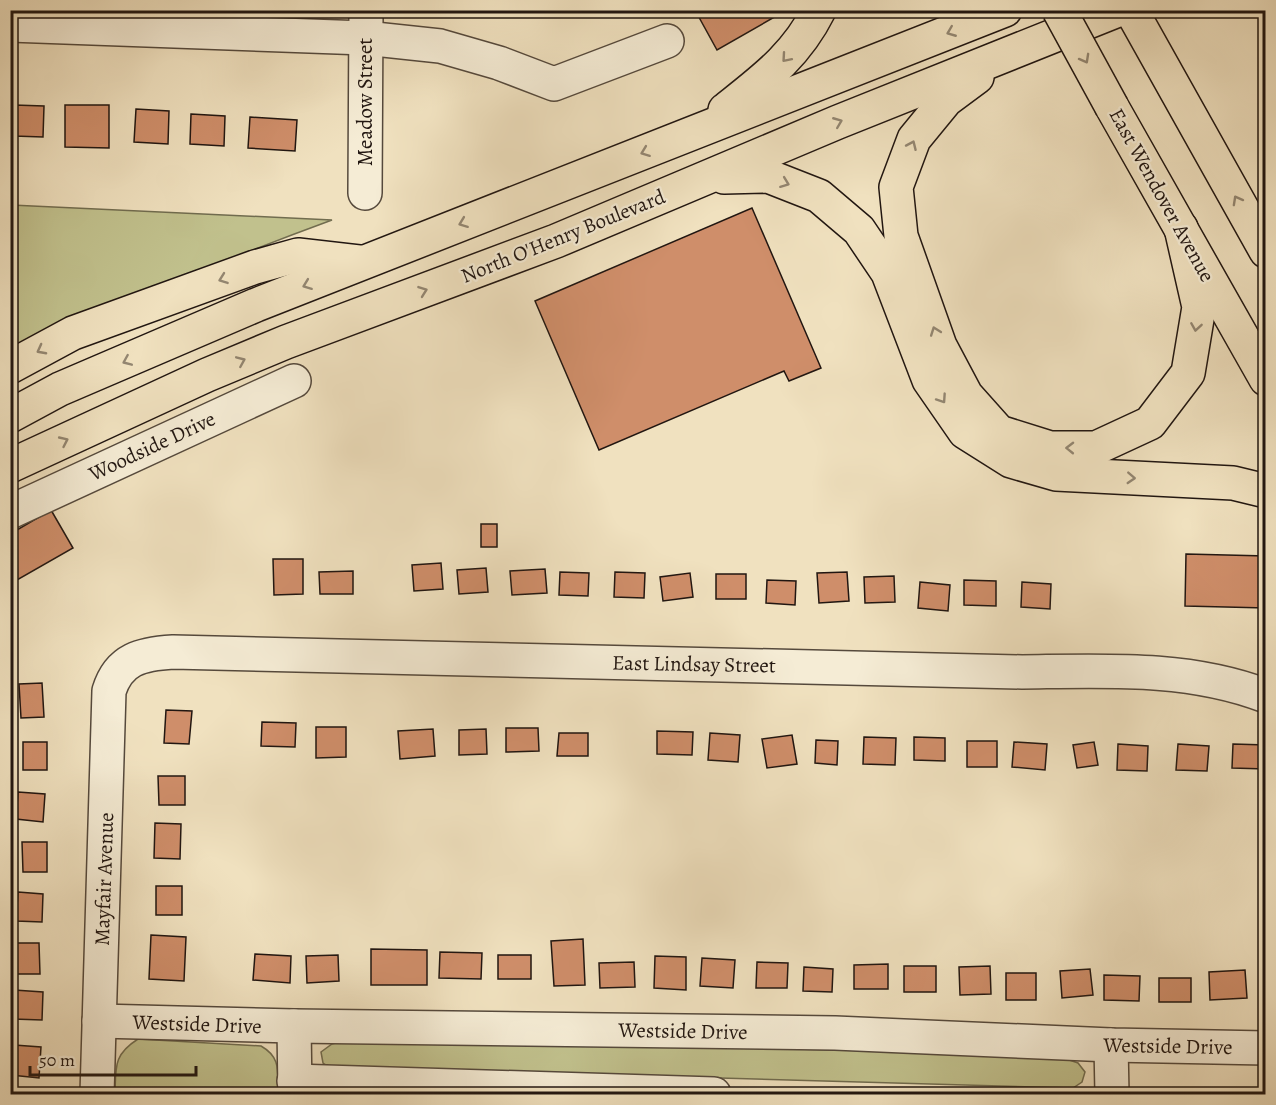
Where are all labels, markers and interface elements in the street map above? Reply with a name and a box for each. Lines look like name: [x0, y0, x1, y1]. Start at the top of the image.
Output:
one-way arrow: [946, 25, 957, 37]
street label: Meadow Street: [351, 38, 379, 166]
one-way arrow: [782, 51, 793, 62]
one-way arrow: [1078, 52, 1090, 63]
street label: East Wendover Avenue: [1103, 103, 1221, 287]
one-way arrow: [832, 117, 843, 129]
one-way arrow: [905, 141, 917, 152]
one-way arrow: [640, 145, 651, 157]
one-way arrow: [779, 175, 790, 188]
street label: North O'Henry Boulevard: [457, 182, 670, 290]
one-way arrow: [1233, 196, 1244, 207]
one-way arrow: [458, 215, 469, 228]
one-way arrow: [218, 271, 228, 284]
one-way arrow: [302, 278, 313, 290]
one-way arrow: [417, 285, 428, 298]
one-way arrow: [1190, 322, 1202, 331]
one-way arrow: [929, 326, 942, 337]
one-way arrow: [37, 343, 48, 354]
one-way arrow: [123, 354, 134, 366]
one-way arrow: [235, 356, 246, 368]
one-way arrow: [935, 393, 946, 404]
street label: Woodside Drive: [83, 404, 220, 488]
one-way arrow: [57, 437, 68, 449]
one-way arrow: [1066, 442, 1075, 454]
one-way arrow: [1126, 471, 1135, 484]
street label: East Lindsay Street: [612, 649, 776, 679]
street label: Mayfair Avenue: [88, 812, 120, 946]
street label: Westside Drive: [131, 1008, 262, 1040]
street label: Westside Drive: [617, 1016, 748, 1046]
street label: Westside Drive: [1102, 1031, 1233, 1061]
scale bar: [30, 1039, 196, 1077]
text: 50 m: [39, 1048, 75, 1072]

